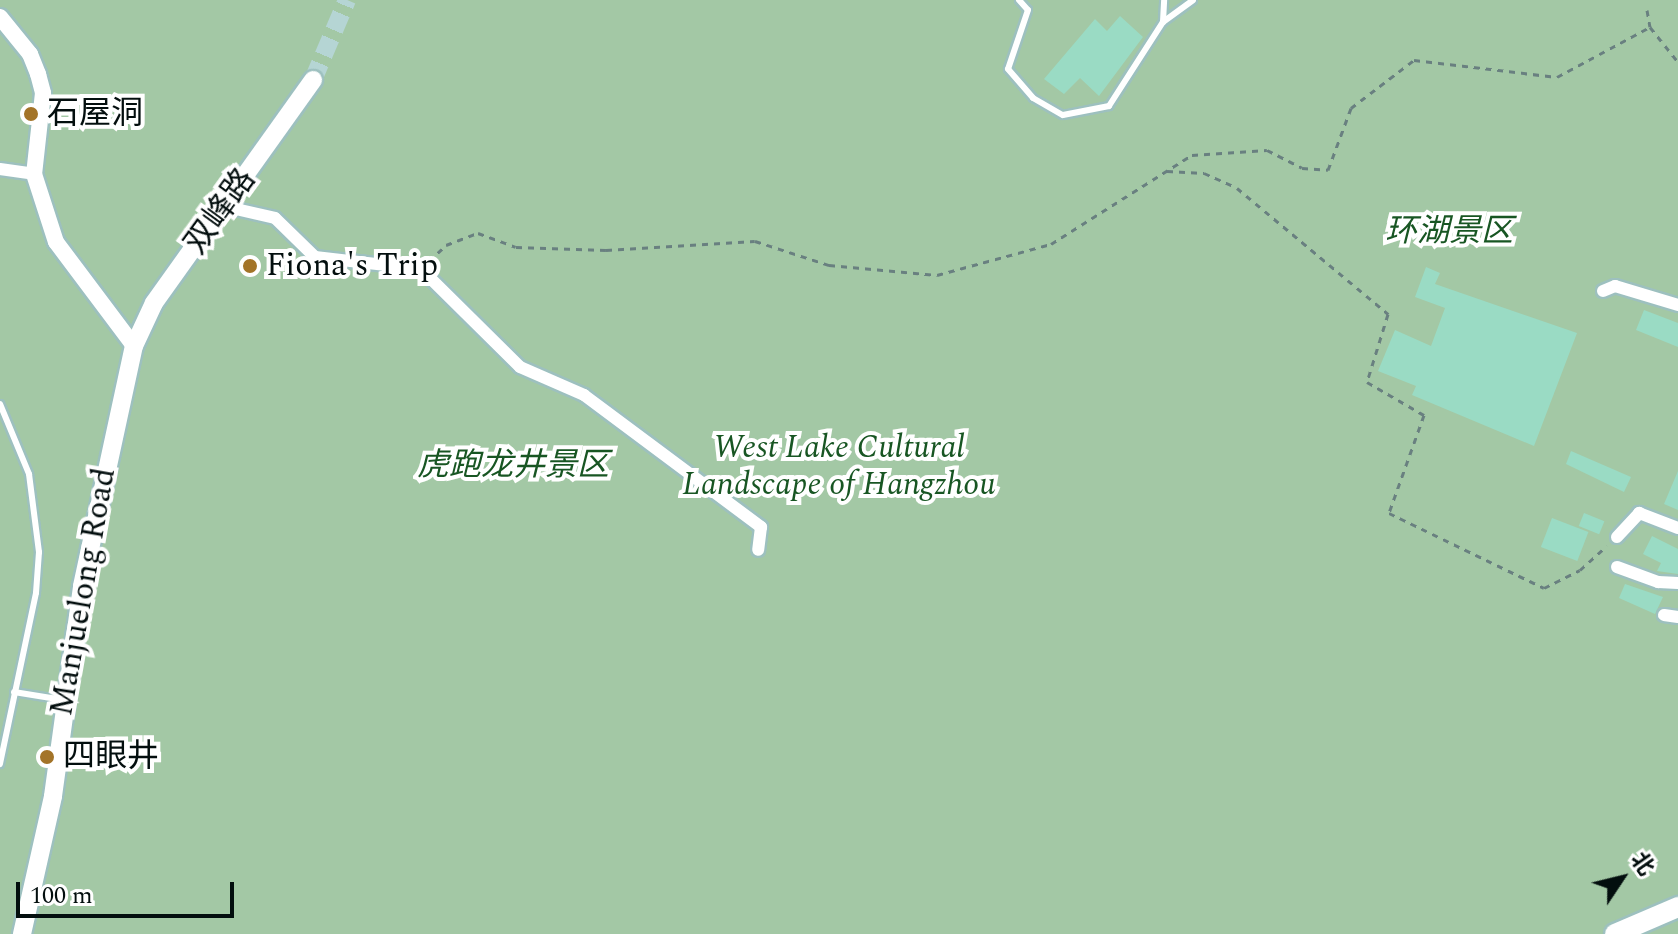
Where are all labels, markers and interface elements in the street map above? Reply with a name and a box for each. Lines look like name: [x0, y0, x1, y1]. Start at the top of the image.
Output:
place label: 石屋洞: [47, 95, 143, 133]
marker: 石屋洞: [22, 105, 40, 123]
street label: 双峰路: [177, 162, 265, 262]
park label: 环湖景区: [1385, 213, 1513, 251]
place label: Fiona's Trip: [266, 247, 438, 285]
marker: Fiona's Trip: [241, 257, 259, 275]
park label: West Lake Cultural Landscape of Hangzhou: [682, 430, 996, 505]
park label: 虎跑龙井景区: [417, 447, 609, 485]
street label: Manjuelong Road: [43, 465, 125, 719]
place label: 四眼井: [63, 738, 159, 776]
marker: 四眼井: [38, 748, 56, 766]
north arrow: [1582, 838, 1662, 918]
text: 北: [1622, 845, 1662, 882]
scale bar: [20, 866, 238, 916]
text: 100 m: [30, 878, 93, 914]

